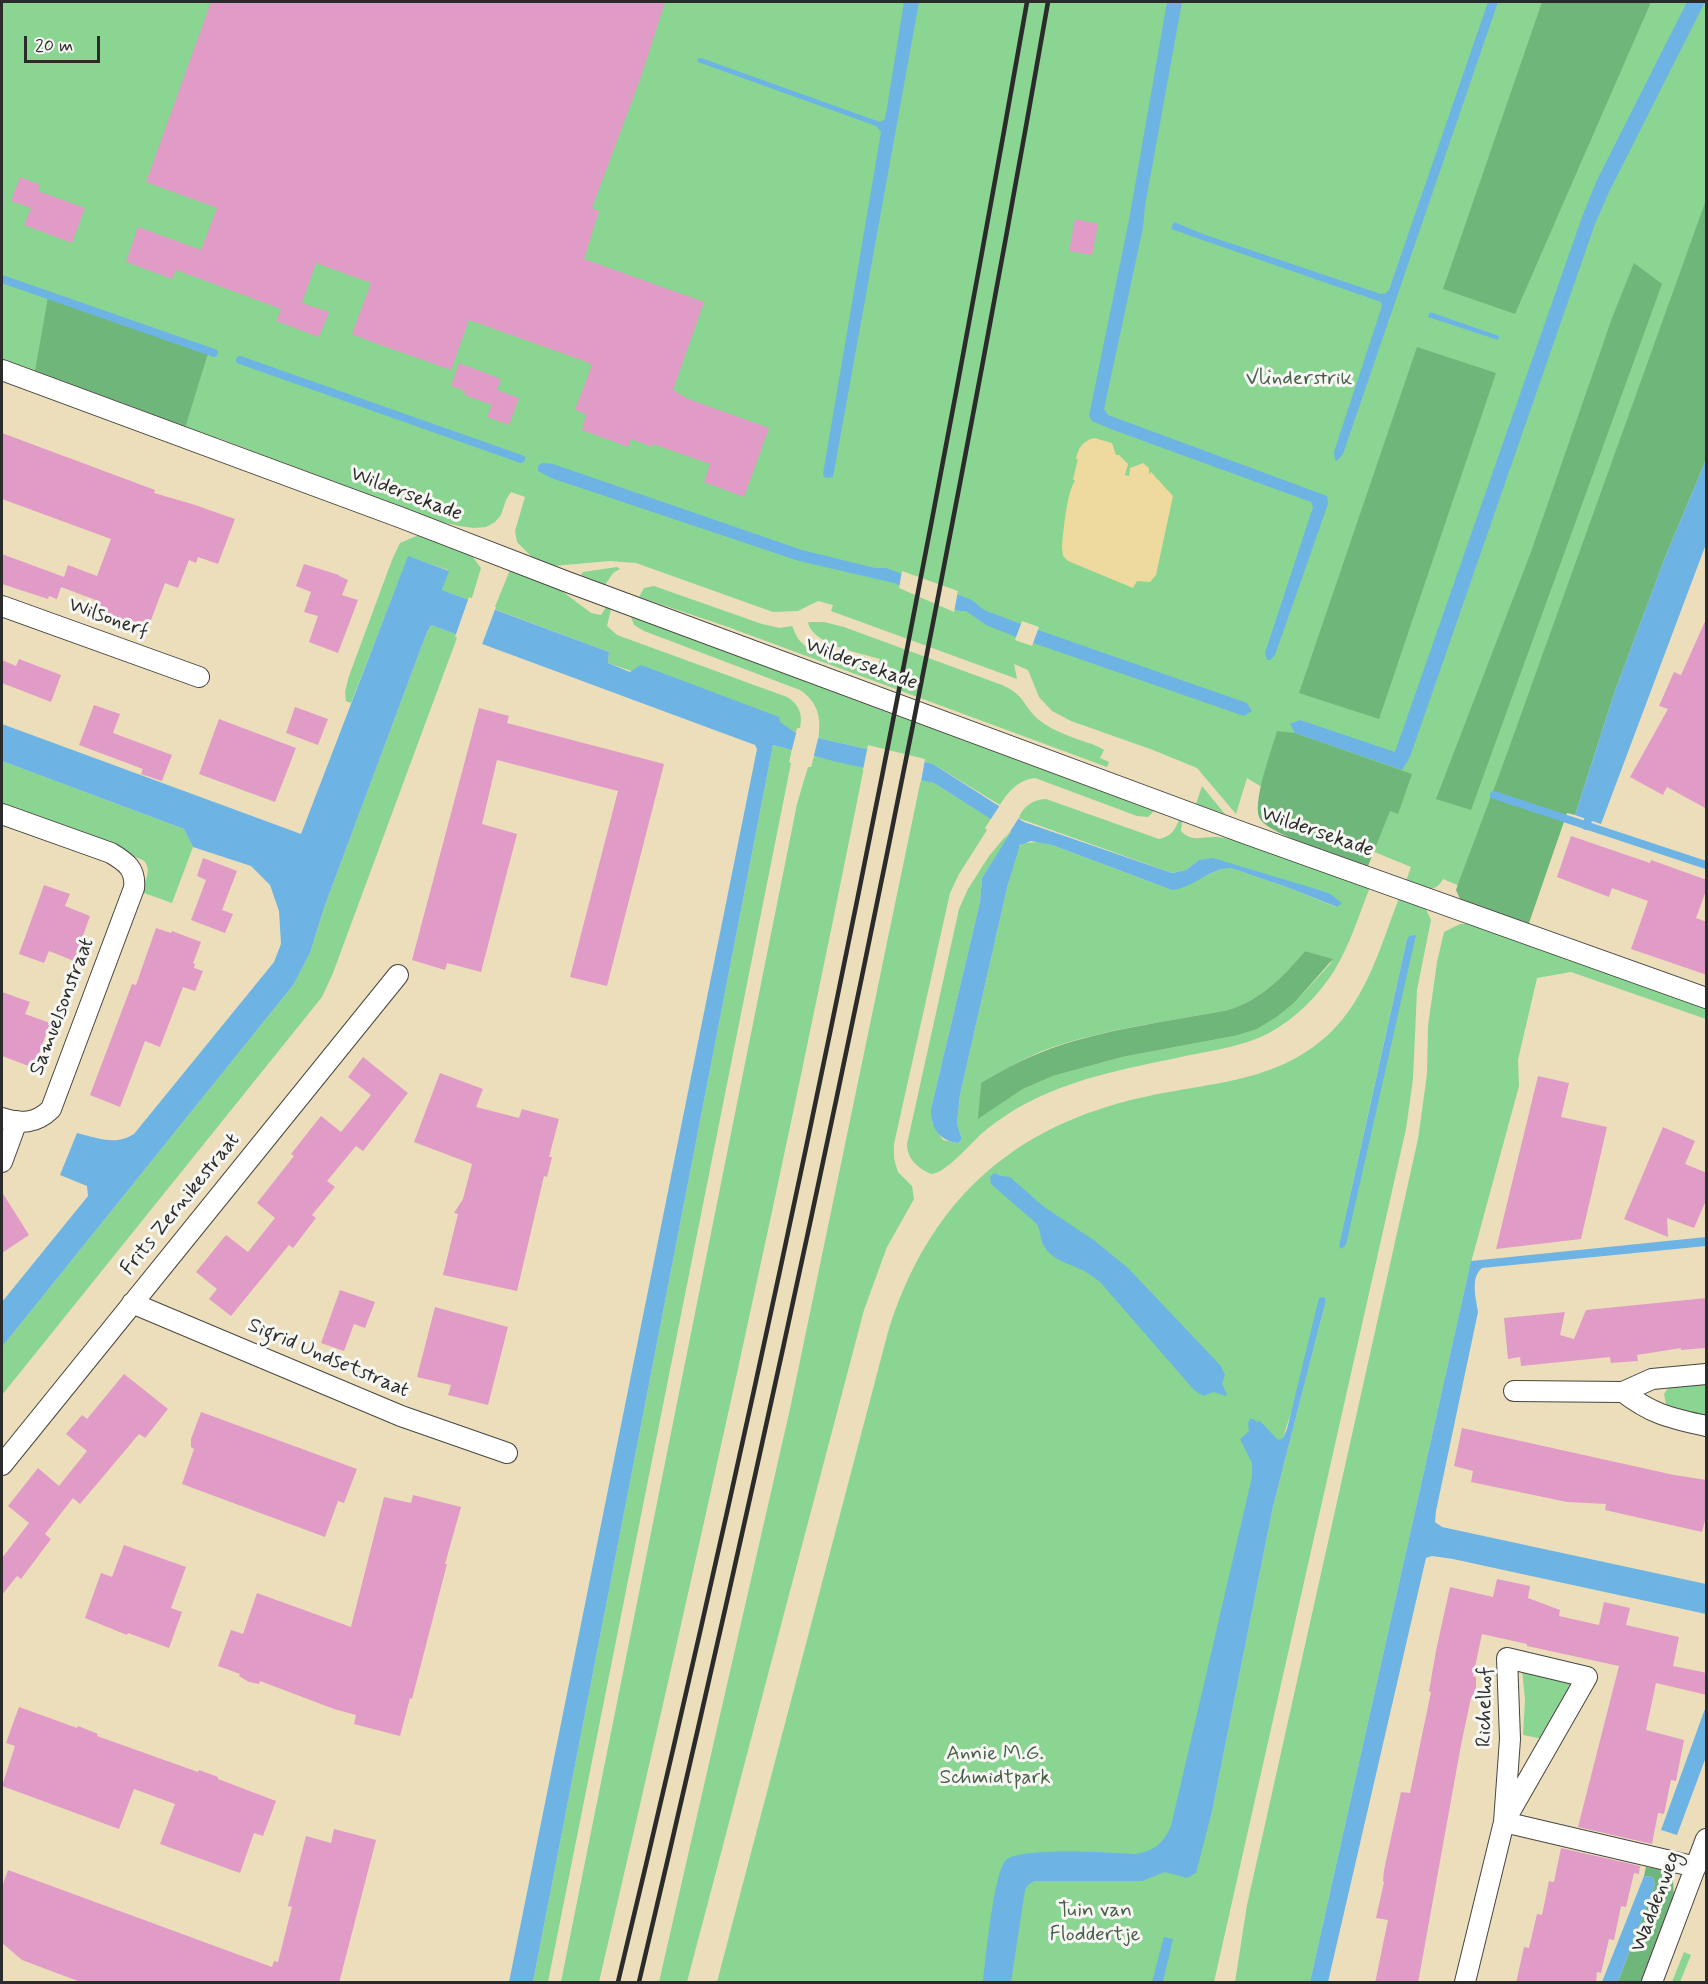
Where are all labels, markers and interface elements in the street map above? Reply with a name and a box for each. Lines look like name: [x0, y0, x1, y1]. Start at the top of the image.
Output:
scale bar: [27, 24, 104, 62]
text: 20 m: [35, 34, 73, 58]
park label: Vlinderstrik: [1246, 367, 1352, 393]
street label: Wildersekade: [347, 462, 465, 528]
street label: Wilsonerf: [65, 593, 151, 645]
street label: Wildersekade: [801, 633, 921, 697]
street label: Wildersekade: [1257, 802, 1377, 864]
street label: Samuelsonstraat: [25, 935, 101, 1079]
street label: Frits Zernikestraat: [116, 1129, 246, 1281]
street label: Sigrid Undsetstraat: [244, 1314, 412, 1404]
street label: Richelhof: [1473, 1666, 1499, 1748]
park label: Annie M.G. Schmidtpark: [939, 1742, 1051, 1792]
street label: Waddenweg: [1626, 1848, 1688, 1956]
park label: Tuin van Floddertje: [1050, 1899, 1140, 1949]

